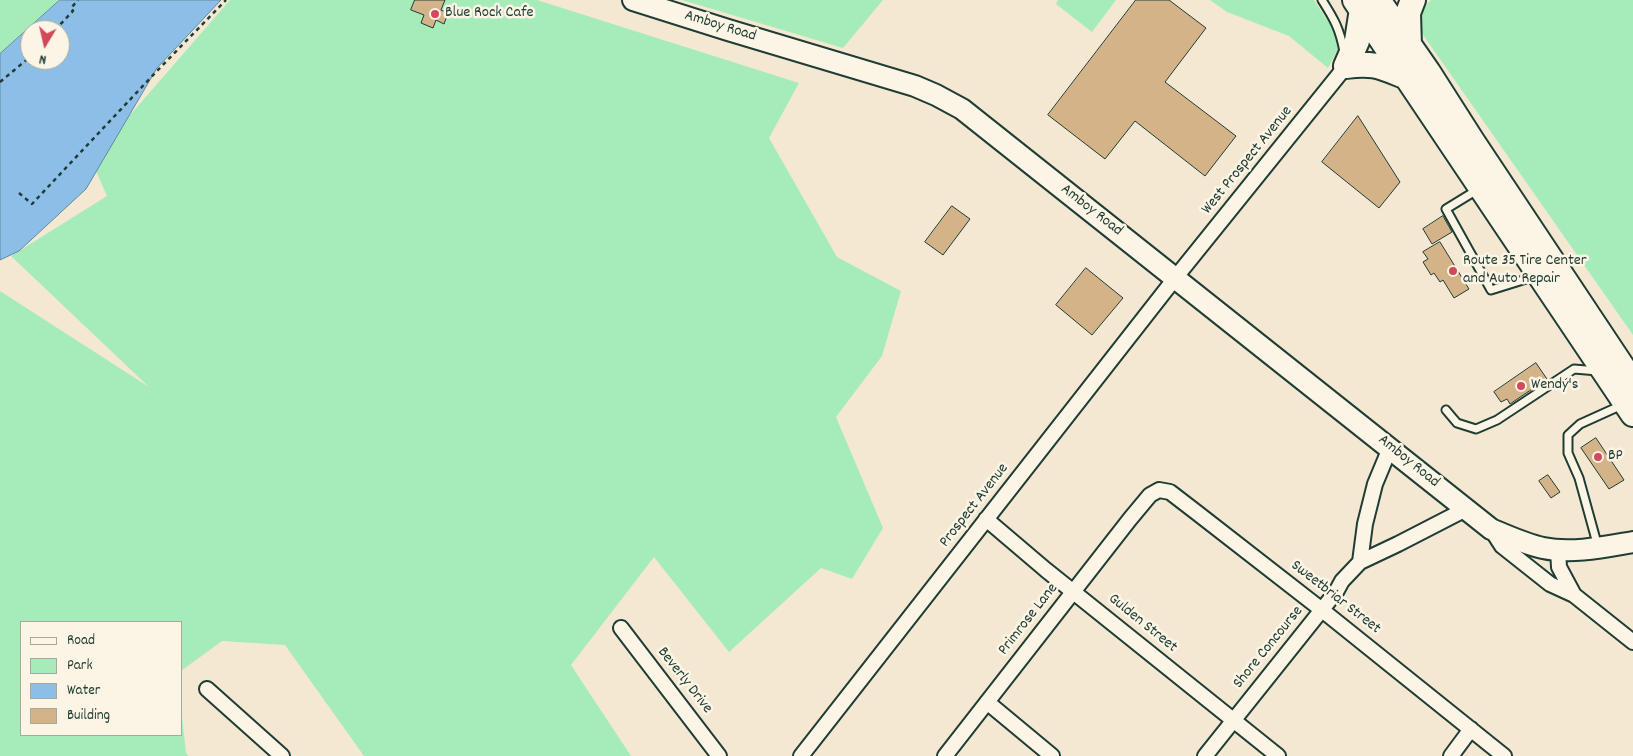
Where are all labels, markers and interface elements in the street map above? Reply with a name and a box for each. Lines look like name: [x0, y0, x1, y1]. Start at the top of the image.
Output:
place label: Blue Rock Cafe: [445, 4, 534, 24]
street label: Amboy Road: [682, 7, 758, 47]
marker: Blue Rock Cafe: [429, 8, 441, 20]
north arrow: [20, 20, 70, 70]
text: N: [38, 48, 48, 69]
street label: West Prospect Avenue: [1198, 103, 1298, 219]
street label: Amboy Road: [1056, 181, 1126, 241]
place label: Route 35 Tire Center and Auto Repair: [1463, 252, 1587, 290]
marker: Route 35 Tire Center and Auto Repair: [1447, 265, 1459, 277]
place label: Wendy's: [1531, 376, 1578, 396]
marker: Wendy's: [1515, 380, 1527, 392]
street label: Amboy Road: [1373, 431, 1443, 493]
place label: BP: [1608, 447, 1623, 467]
marker: BP: [1592, 451, 1604, 463]
street label: Prospect Avenue: [936, 460, 1014, 552]
street label: Sweetbriar Street: [1286, 557, 1384, 639]
street label: Primrose Lane: [995, 580, 1063, 660]
street label: Gulden Street: [1104, 590, 1180, 658]
street label: Shore Concourse: [1230, 603, 1308, 693]
legend: [20, 621, 182, 736]
text: Road: [67, 630, 95, 652]
street label: Beverly Drive: [652, 644, 716, 718]
text: Park: [67, 655, 93, 677]
text: Water: [67, 680, 100, 702]
text: Building: [67, 705, 110, 727]

